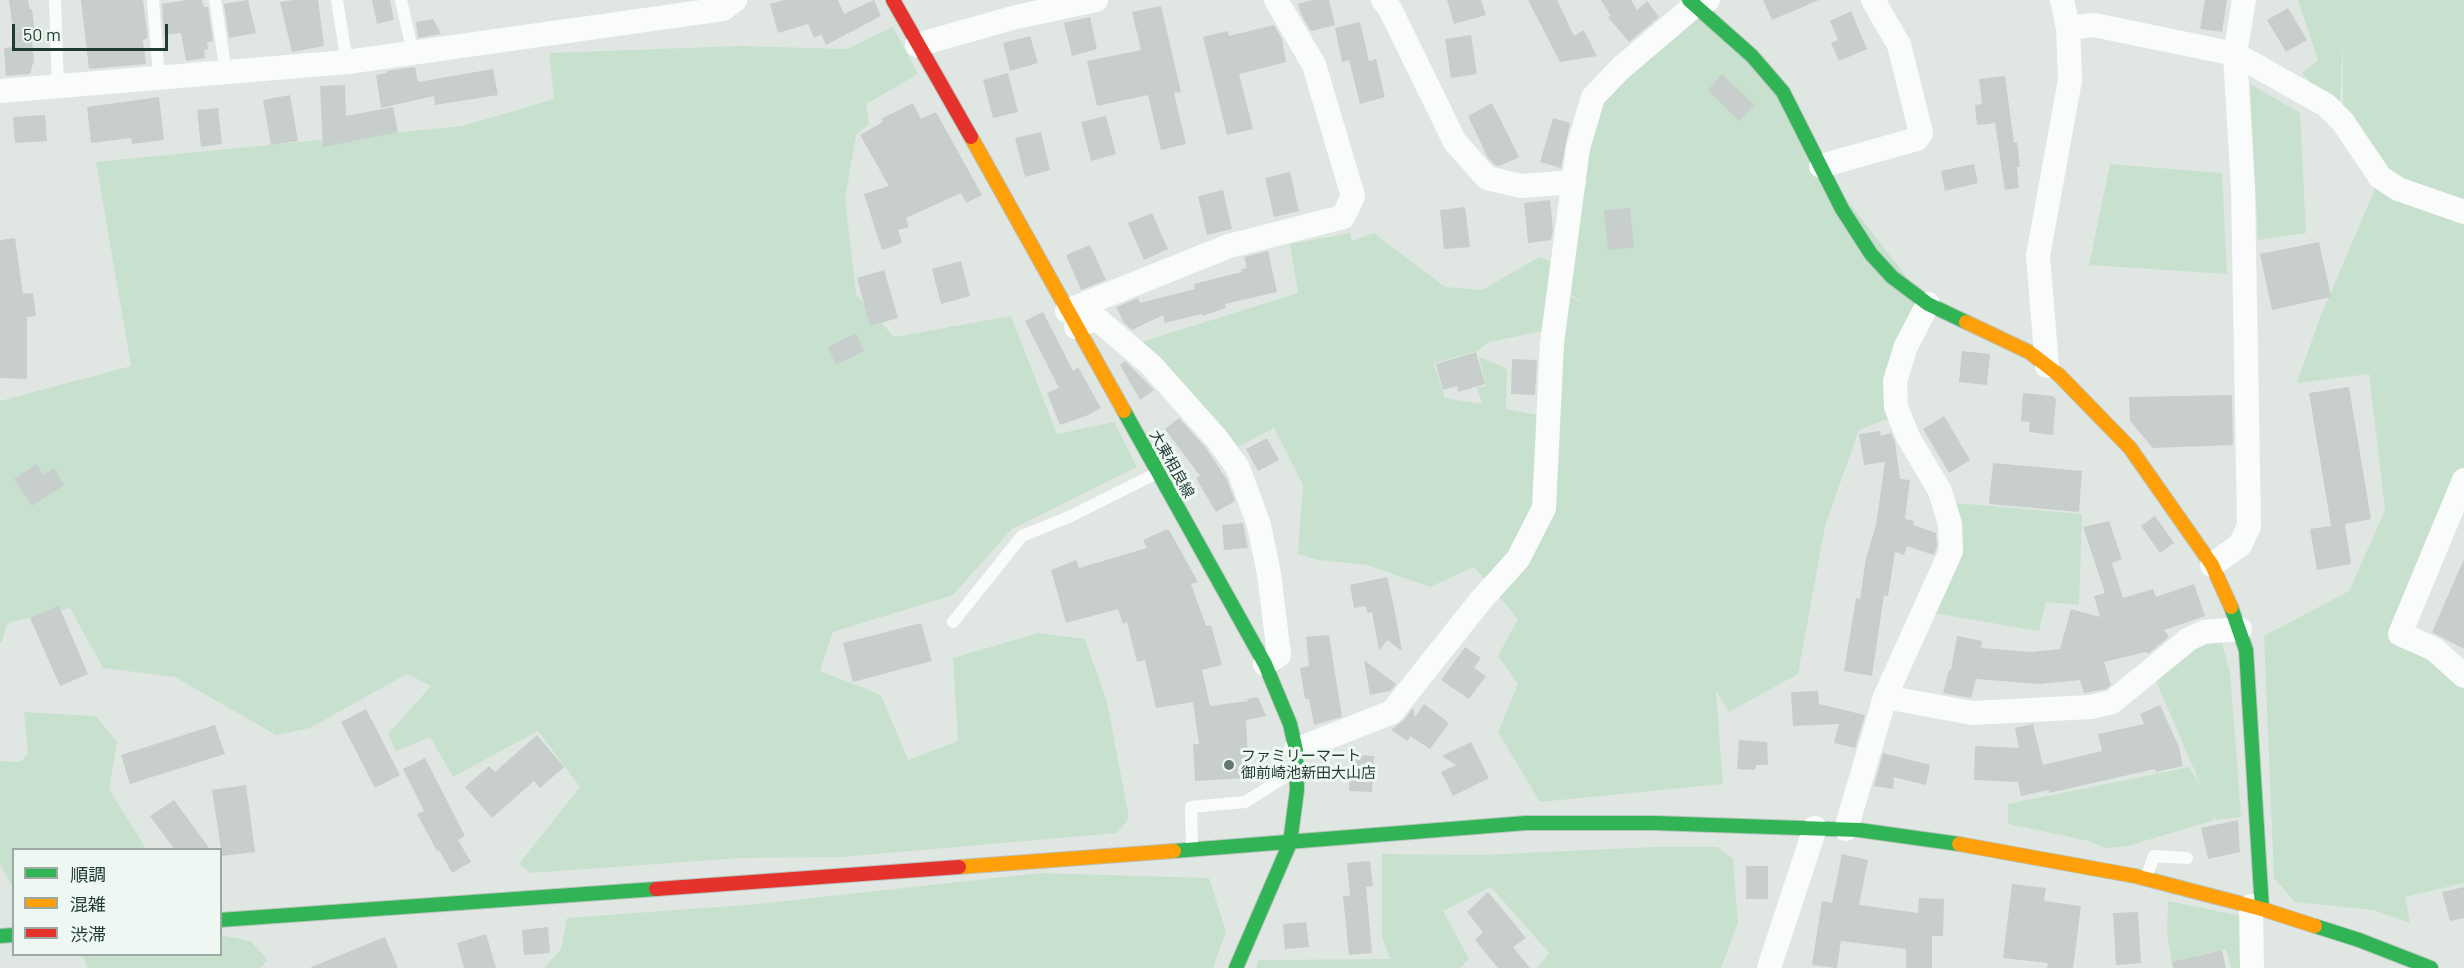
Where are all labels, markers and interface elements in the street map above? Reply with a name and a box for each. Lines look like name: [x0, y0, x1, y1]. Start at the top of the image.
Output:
scale bar: [15, 12, 171, 50]
text: 50 m: [23, 23, 61, 45]
street label: 大東相良線: [1146, 427, 1198, 501]
place label: ファミリーマート 御前崎池新田大山店: [1241, 747, 1376, 782]
marker: ファミリーマート 御前崎池新田大山店: [1222, 758, 1236, 772]
legend: [12, 848, 222, 956]
text: 順調: [70, 863, 106, 885]
text: 混雑: [70, 893, 106, 915]
text: 渋滞: [70, 923, 106, 945]

